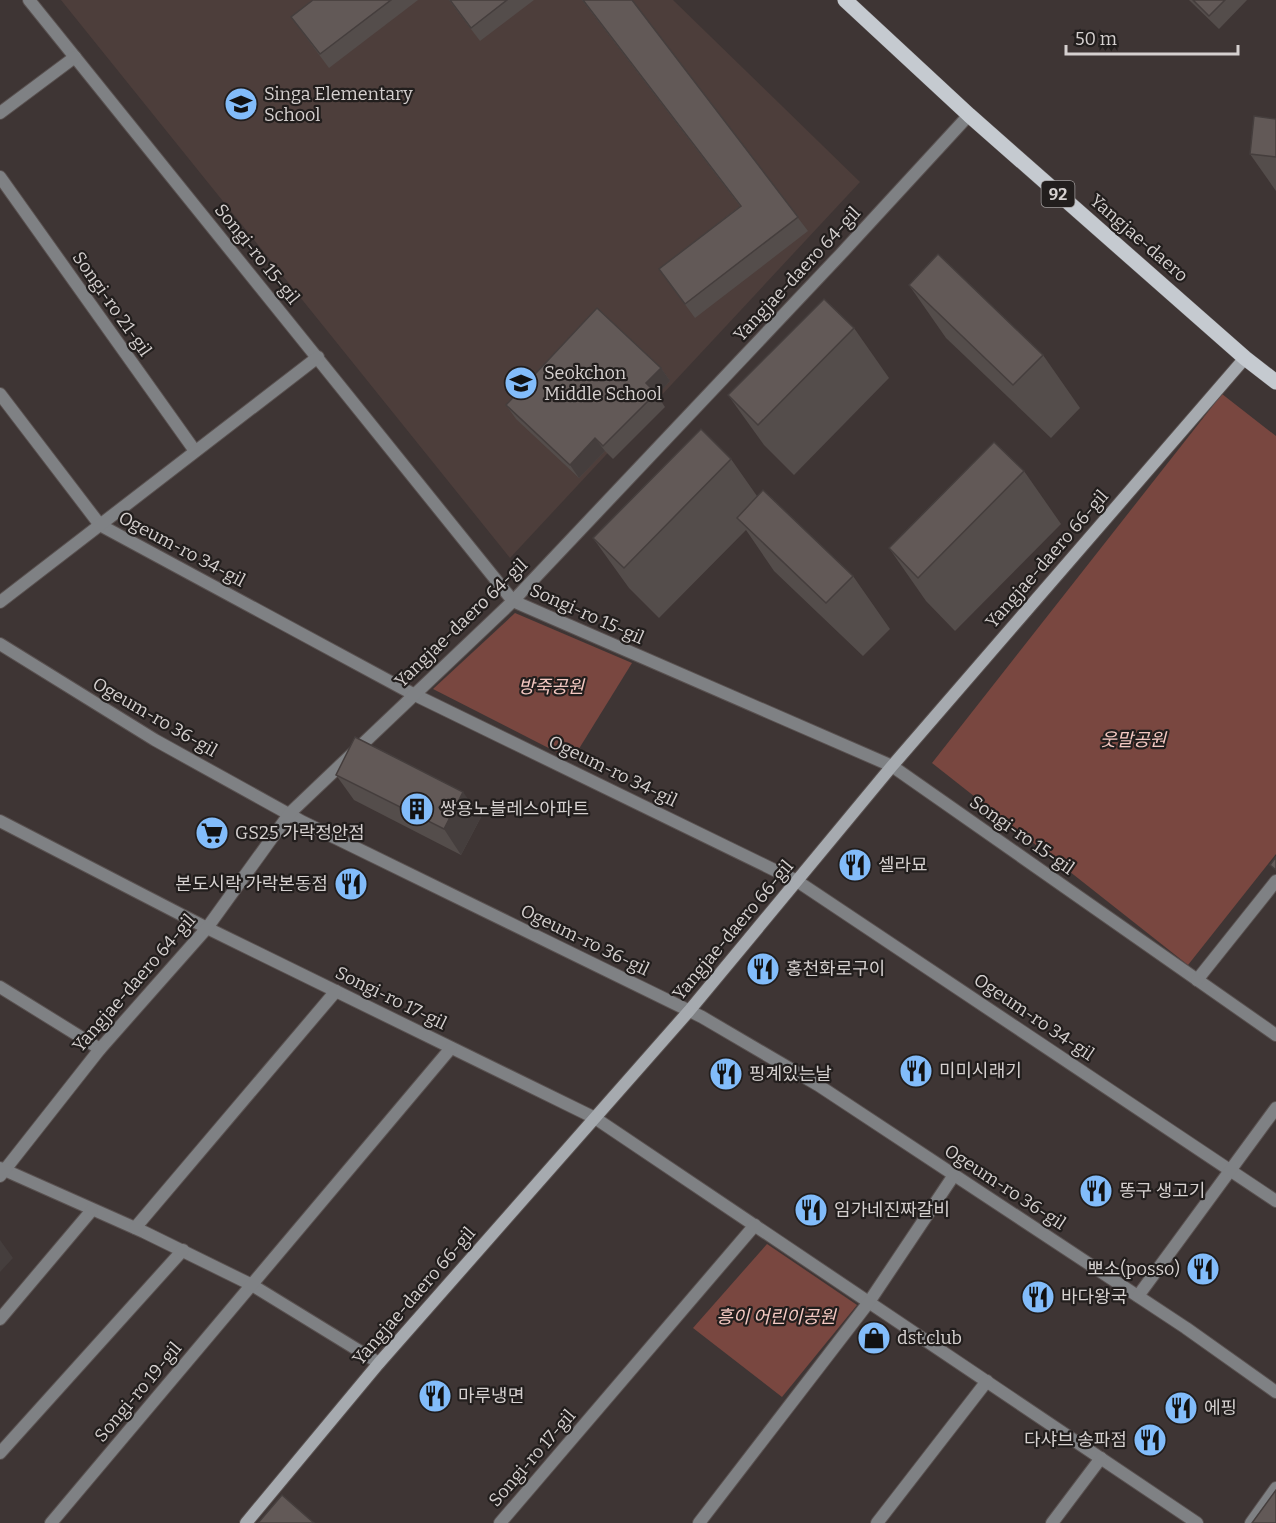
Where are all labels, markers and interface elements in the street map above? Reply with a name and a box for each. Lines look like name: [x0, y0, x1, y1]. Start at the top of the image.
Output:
scale bar: [1066, 18, 1238, 56]
text: 50 m: [1075, 28, 1117, 50]
place label: Singa Elementary School: [264, 83, 413, 126]
school or university icon: Singa Elementary School: [223, 86, 259, 122]
road number: 92: [1042, 181, 1074, 207]
street label: Yangjae-daero: [1086, 189, 1192, 287]
street label: Songi-ro 15-gil: [210, 199, 304, 309]
street label: Yangjae-daero 64-gil: [729, 202, 865, 346]
street label: Songi-ro 21-gil: [68, 247, 156, 361]
place label: Seokchon Middle School: [544, 362, 662, 405]
school or university icon: Seokchon Middle School: [503, 365, 539, 401]
street label: Yangjae-daero 66-gil: [981, 485, 1113, 633]
street label: Ogeum-ro 34-gil: [115, 506, 249, 592]
street label: Yangjae-daero 64-gil: [390, 554, 532, 692]
street label: Songi-ro 15-gil: [526, 579, 648, 649]
street label: Ogeum-ro 36-gil: [89, 672, 221, 762]
park label: 방죽공원: [518, 676, 586, 698]
park label: 웃말공원: [1100, 729, 1168, 751]
street label: Ogeum-ro 34-gil: [545, 730, 681, 812]
building icon: 쌍용노블레스아파트: [399, 791, 435, 827]
street label: Songi-ro 15-gil: [965, 791, 1079, 879]
place label: 쌍용노블레스아파트: [440, 798, 589, 820]
supermarket icon: GS25 가락정안점: [194, 815, 230, 851]
place label: GS25 가락정안점: [235, 822, 365, 844]
restaurant icon: 셀라묘: [837, 847, 873, 883]
place label: 셀라묘: [878, 854, 928, 876]
street label: Yangjae-daero 66-gil: [668, 856, 798, 1004]
restaurant icon: 본도시락 가락본동점: [333, 866, 369, 902]
place label: 본도시락 가락본동점: [175, 873, 328, 895]
street label: Ogeum-ro 36-gil: [517, 899, 653, 981]
street label: Yangjae-daero 64-gil: [68, 909, 200, 1057]
restaurant icon: 홍천화로구이: [745, 951, 781, 987]
place label: 홍천화로구이: [786, 958, 885, 980]
street label: Songi-ro 17-gil: [332, 962, 450, 1034]
street label: Ogeum-ro 34-gil: [970, 969, 1098, 1065]
restaurant icon: 미미시래기: [898, 1053, 934, 1089]
restaurant icon: 핑계있는날: [708, 1056, 744, 1092]
place label: 미미시래기: [939, 1060, 1022, 1082]
place label: 핑계있는날: [749, 1063, 832, 1085]
street label: Ogeum-ro 36-gil: [940, 1140, 1070, 1234]
restaurant icon: 똥구 생고기: [1078, 1173, 1114, 1209]
place label: 똥구 생고기: [1119, 1180, 1205, 1202]
restaurant icon: 임가네진짜갈비: [793, 1192, 829, 1228]
place label: 임가네진짜갈비: [834, 1199, 950, 1221]
street label: Yangjae-daero 66-gil: [348, 1222, 480, 1370]
restaurant icon: 뽀소(posso): [1185, 1251, 1221, 1287]
place label: 뽀소(posso): [1087, 1258, 1180, 1280]
restaurant icon: 바다왕국: [1020, 1279, 1056, 1315]
place label: 바다왕국: [1061, 1286, 1127, 1308]
park label: 흥이 어린이공원: [716, 1306, 837, 1328]
shop icon: dst.club: [856, 1320, 892, 1356]
place label: dst.club: [897, 1327, 962, 1349]
street label: Songi-ro 19-gil: [90, 1338, 186, 1446]
restaurant icon: 마루냉면: [417, 1378, 453, 1414]
place label: 마루냉면: [458, 1385, 524, 1407]
restaurant icon: 에핑: [1163, 1390, 1199, 1426]
place label: 에핑: [1204, 1397, 1237, 1419]
street label: Songi-ro 17-gil: [484, 1405, 580, 1511]
restaurant icon: 다샤브 송파점: [1132, 1422, 1168, 1458]
place label: 다샤브 송파점: [1024, 1429, 1127, 1451]

